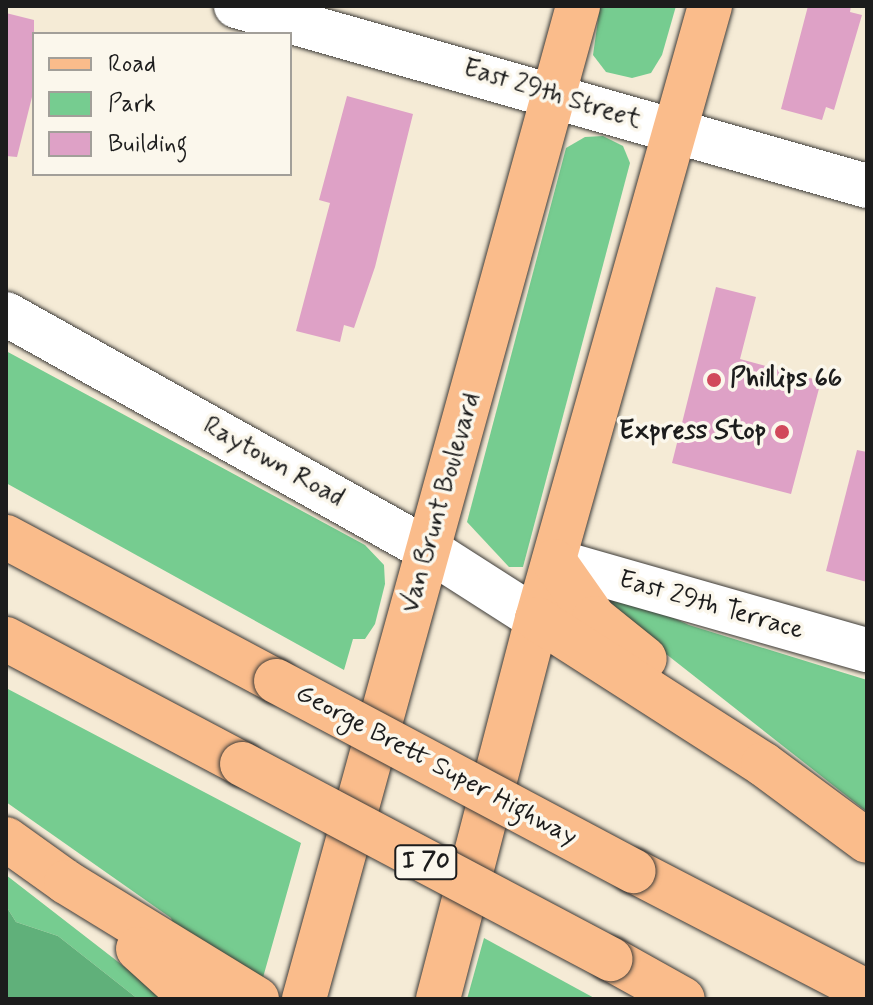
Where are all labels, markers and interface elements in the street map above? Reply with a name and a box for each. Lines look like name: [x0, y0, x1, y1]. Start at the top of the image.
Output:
legend: [32, 32, 292, 176]
text: Road: [108, 49, 156, 80]
street label: East 29th Street: [459, 53, 645, 137]
text: Park: [108, 89, 156, 120]
text: Building: [108, 129, 188, 160]
place label: Phillips 66: [730, 364, 842, 396]
marker: Phillips 66: [705, 371, 723, 389]
street label: Van Brunt Boulevard: [395, 386, 489, 620]
street label: Raytown Road: [198, 412, 348, 514]
place label: Express Stop: [626, 416, 766, 448]
marker: Express Stop: [773, 423, 791, 441]
street label: East 29th Terrace: [615, 565, 807, 647]
street label: George Brett Super Highway: [290, 679, 582, 853]
road number: I 70: [394, 842, 458, 882]

